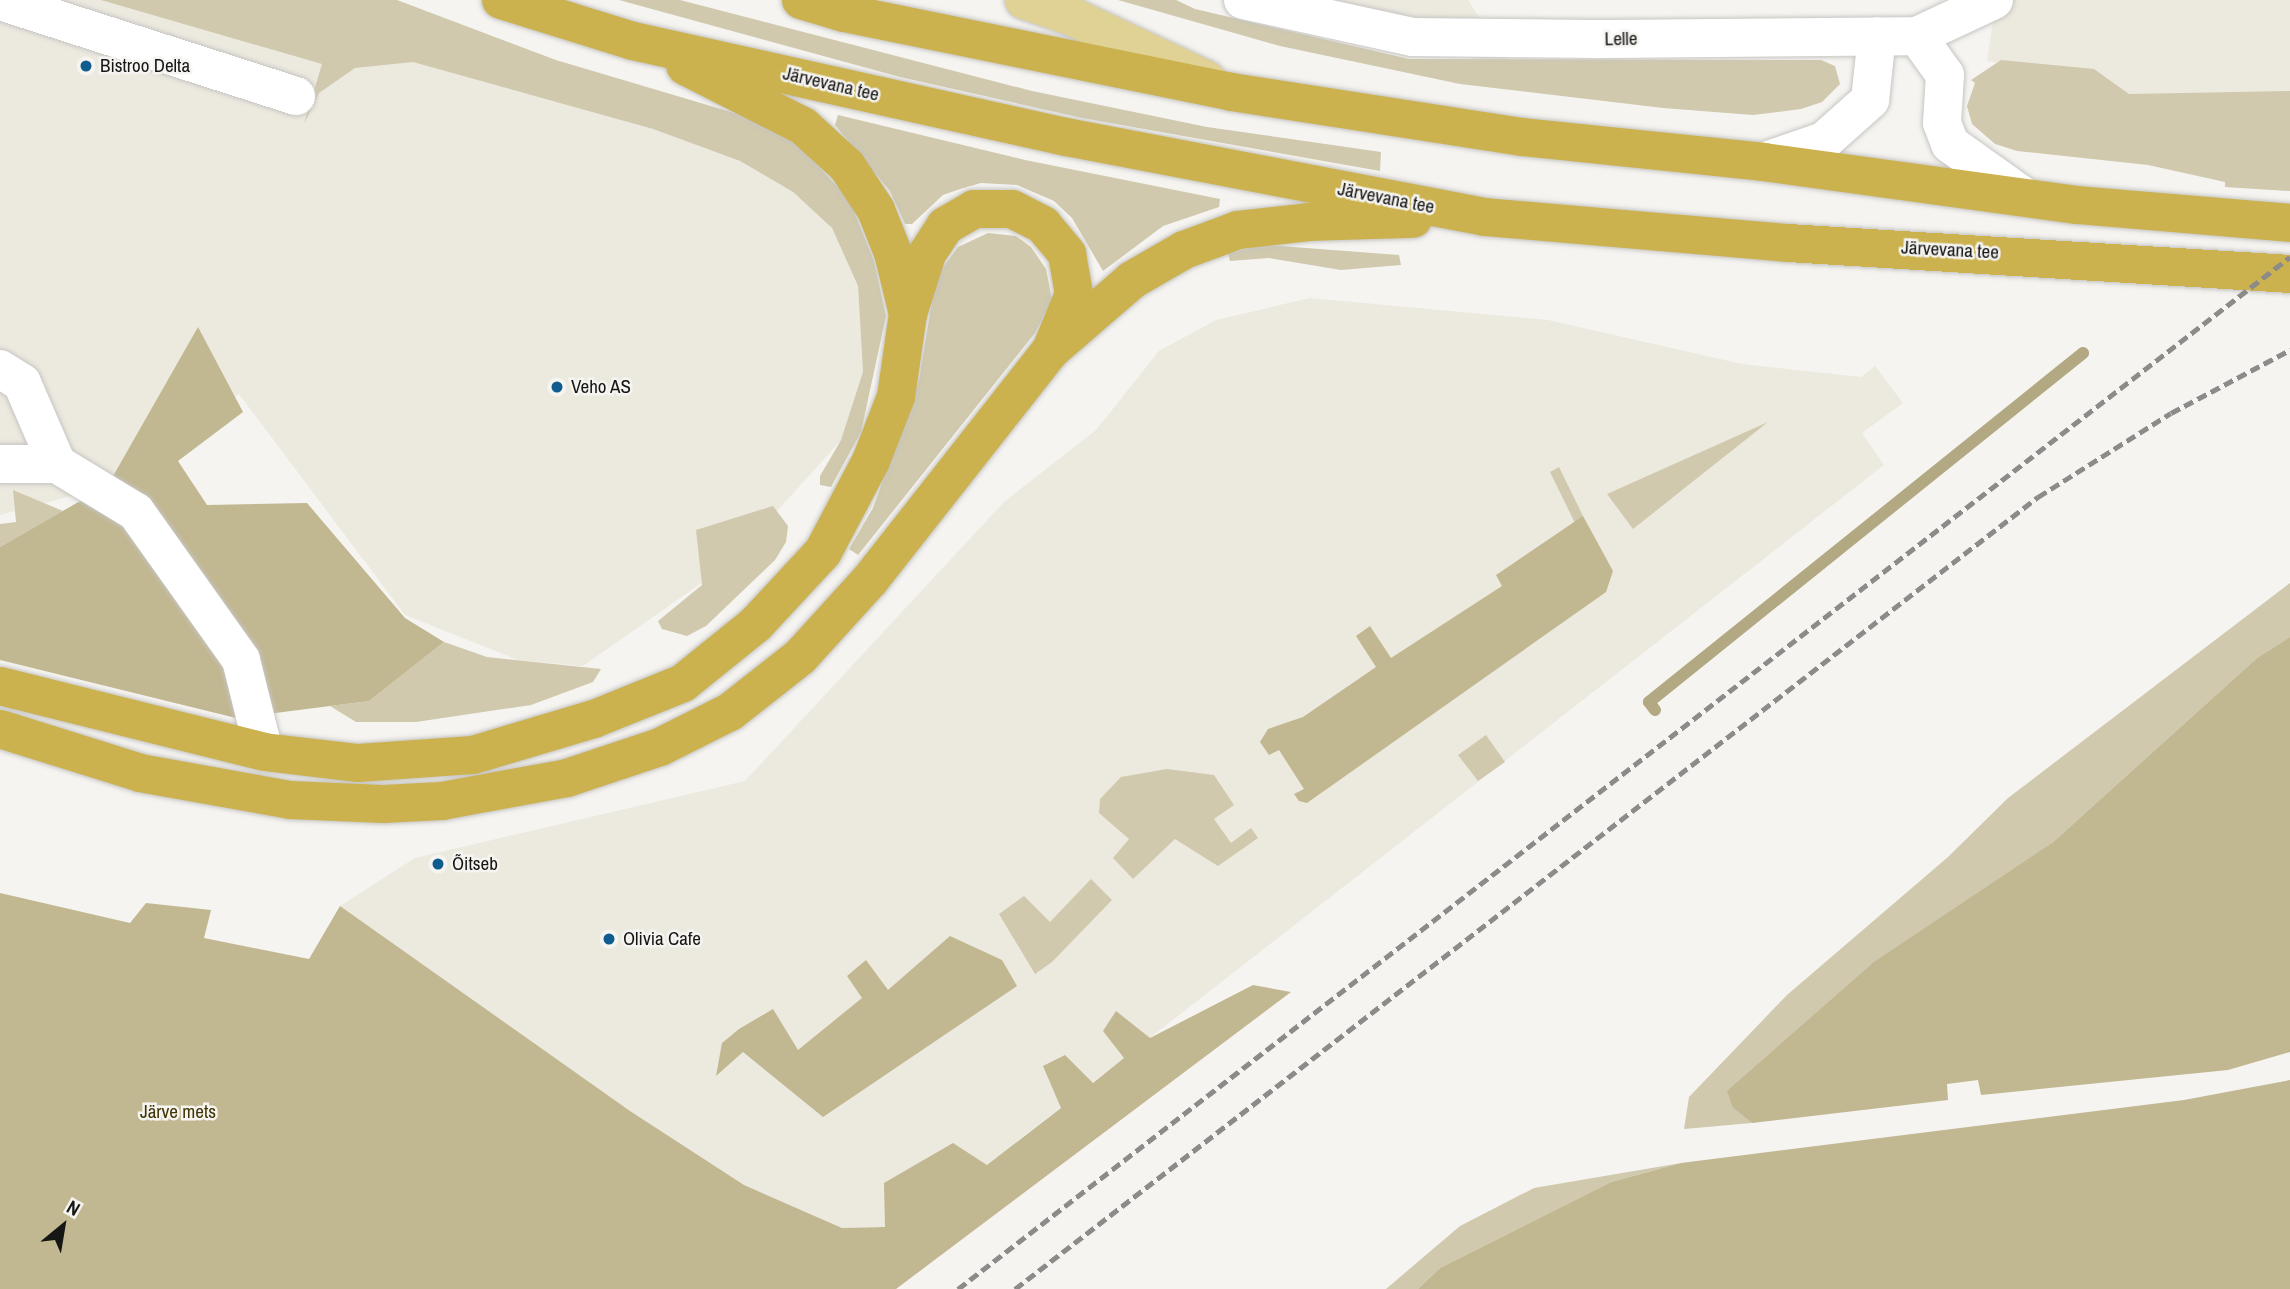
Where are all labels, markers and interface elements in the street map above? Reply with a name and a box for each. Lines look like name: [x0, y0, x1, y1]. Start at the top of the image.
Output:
street label: Lelle: [1604, 27, 1638, 51]
place label: Bistroo Delta: [100, 55, 190, 77]
marker: Bistroo Delta: [78, 58, 94, 74]
street label: Järvevana tee: [781, 62, 881, 106]
street label: Järvevana tee: [1336, 177, 1436, 219]
street label: Järvevana tee: [1901, 236, 1999, 264]
place label: Veho AS: [571, 376, 632, 398]
marker: Veho AS: [549, 379, 565, 395]
place label: Õitseb: [452, 853, 498, 875]
marker: Õitseb: [430, 856, 446, 872]
place label: Olivia Cafe: [623, 928, 701, 950]
marker: Olivia Cafe: [601, 931, 617, 947]
park label: Järve mets: [140, 1101, 216, 1123]
north arrow: [28, 1191, 98, 1261]
text: N: [62, 1194, 85, 1222]

